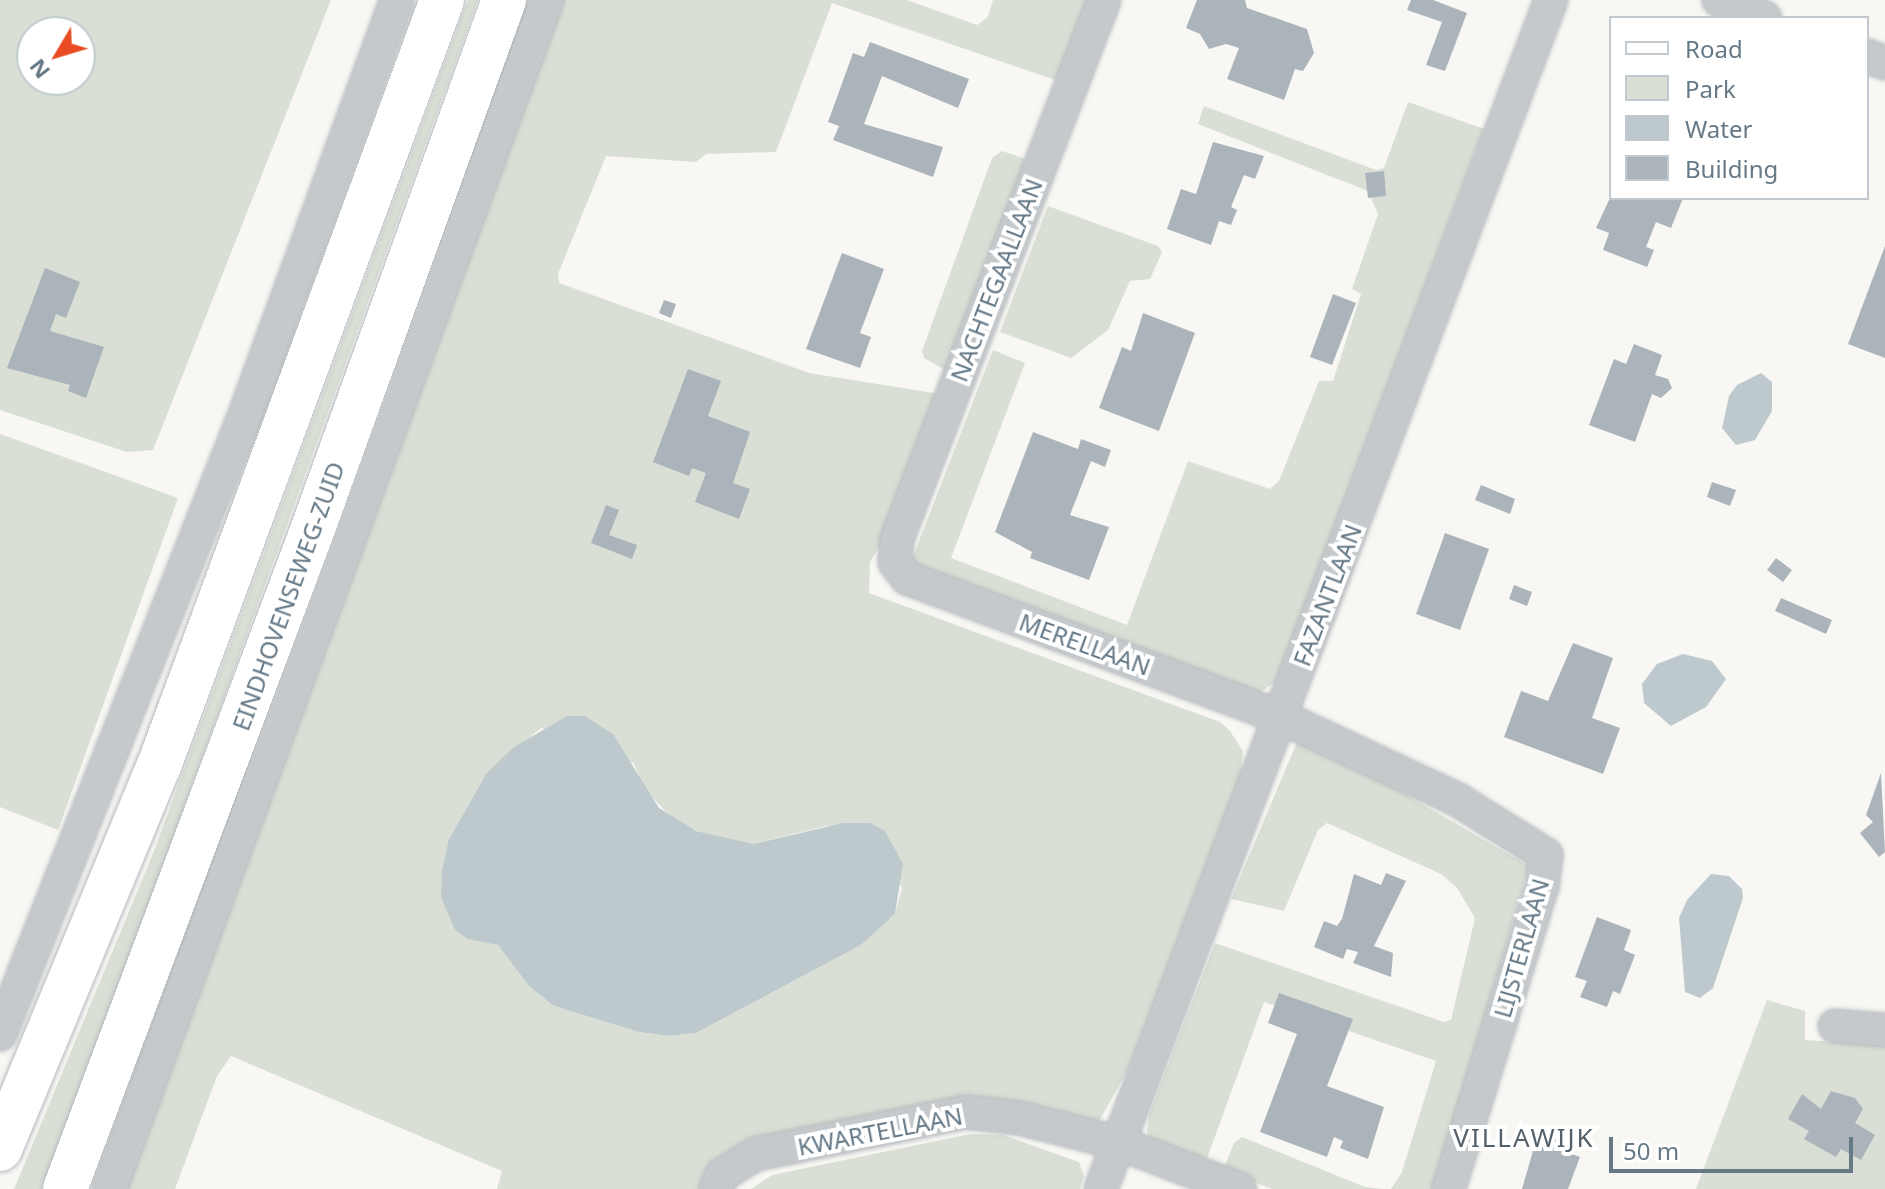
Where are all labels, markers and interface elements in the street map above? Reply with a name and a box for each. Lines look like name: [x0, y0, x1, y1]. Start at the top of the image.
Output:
north arrow: [16, 16, 96, 96]
legend: [1609, 16, 1869, 200]
text: Road: [1685, 32, 1743, 65]
text: N: [21, 53, 56, 86]
text: Park: [1685, 72, 1736, 105]
text: Water: [1685, 112, 1752, 145]
text: Building: [1685, 152, 1778, 185]
street label: NACHTEGAALLAAN: [944, 175, 1048, 385]
street label: EINDHOVENSEWEG-ZUID: [226, 458, 350, 734]
street label: FAZANTLAAN: [1287, 520, 1367, 670]
street label: MERELLAAN: [1015, 607, 1155, 681]
street label: LIJSTERLAAN: [1487, 875, 1555, 1021]
street label: KWARTELLAAN: [795, 1101, 965, 1161]
scale bar: [1613, 1121, 1857, 1171]
district label: VILLAWIJK: [1453, 1122, 1595, 1154]
text: 50 m: [1623, 1134, 1679, 1167]

